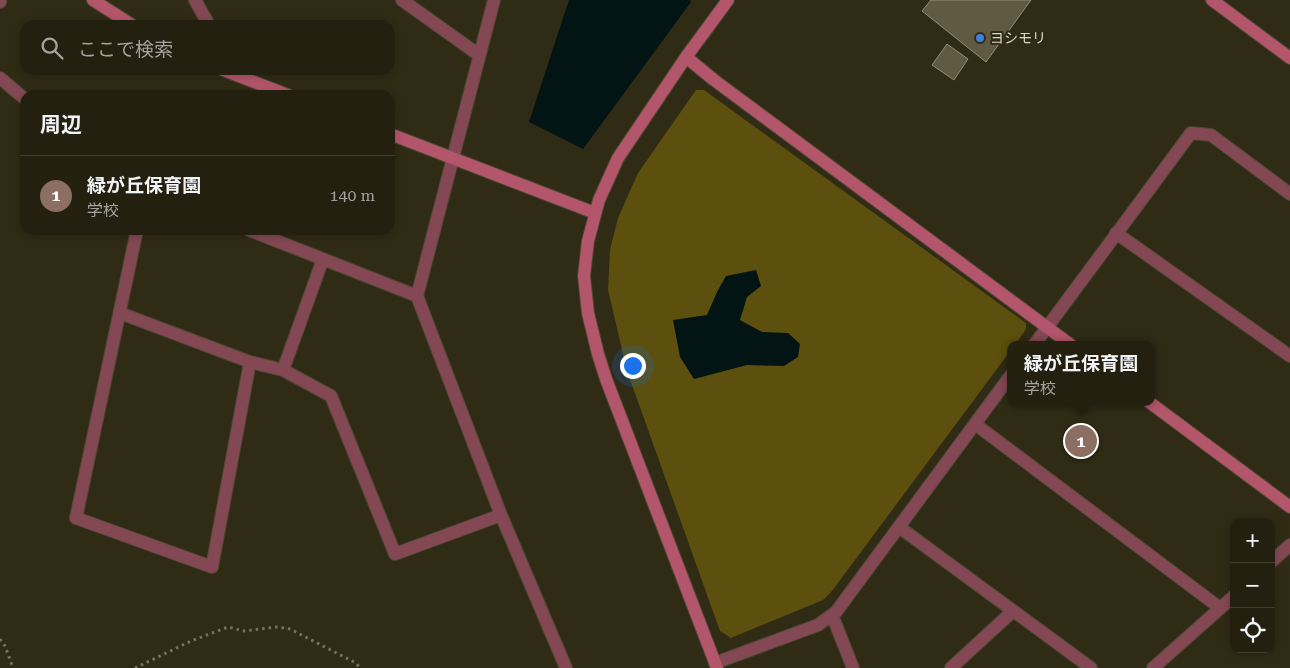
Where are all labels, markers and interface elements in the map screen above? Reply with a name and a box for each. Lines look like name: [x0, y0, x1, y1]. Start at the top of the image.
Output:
search box: [20, 20, 395, 75]
place label: ヨシモリ: [990, 30, 1046, 46]
marker: ヨシモリ: [974, 32, 986, 44]
icon: search: [38, 34, 66, 62]
text: ここで検索: [78, 38, 173, 61]
text: 周辺: [40, 113, 82, 137]
text: 緑が丘保育園: [87, 174, 201, 197]
text: 1: [52, 186, 60, 205]
text: 140 m: [329, 186, 375, 205]
text: 学校: [87, 201, 119, 220]
popup: [1007, 341, 1155, 406]
text: 緑が丘保育園: [1024, 352, 1138, 375]
your location: [620, 353, 646, 379]
text: 学校: [1024, 379, 1056, 398]
pin: 1: [1065, 422, 1097, 460]
map controls: [1230, 518, 1275, 653]
button: +: [1230, 518, 1275, 563]
button: −: [1230, 563, 1275, 608]
button: locate: [1230, 608, 1275, 653]

